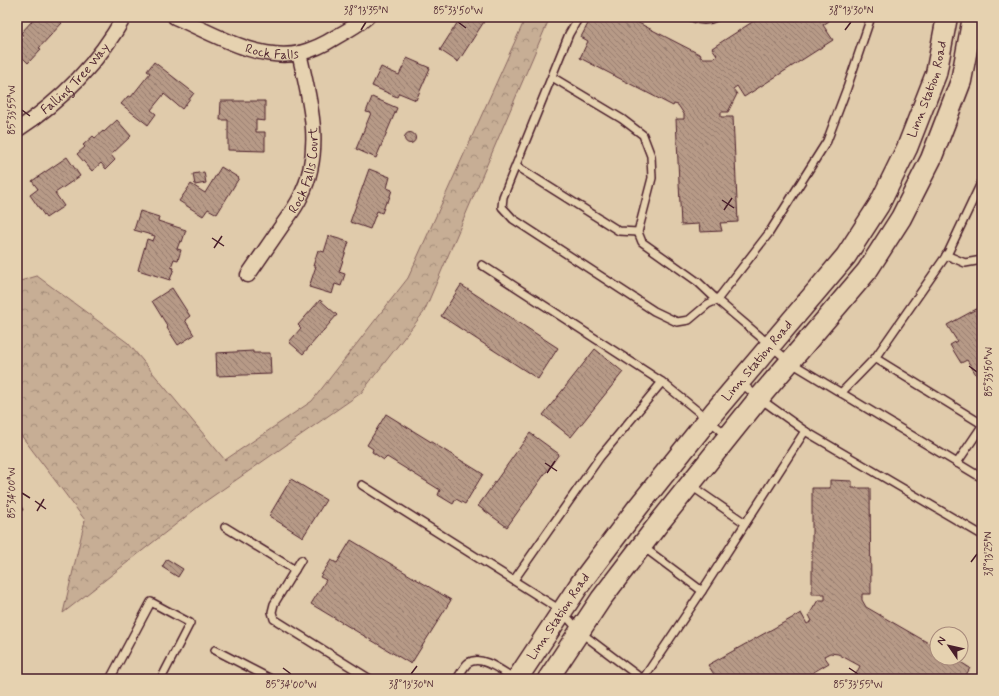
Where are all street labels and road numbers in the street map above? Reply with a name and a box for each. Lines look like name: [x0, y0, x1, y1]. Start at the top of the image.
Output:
street label: Falling Tree Way: [37, 39, 114, 118]
street label: Rock Falls: [243, 40, 300, 63]
street label: Linn Station Road: [903, 40, 951, 140]
street label: Rock Falls Court: [284, 127, 322, 217]
street label: Linn Station Road: [718, 317, 796, 405]
street label: Linn Station Road: [523, 570, 594, 663]

